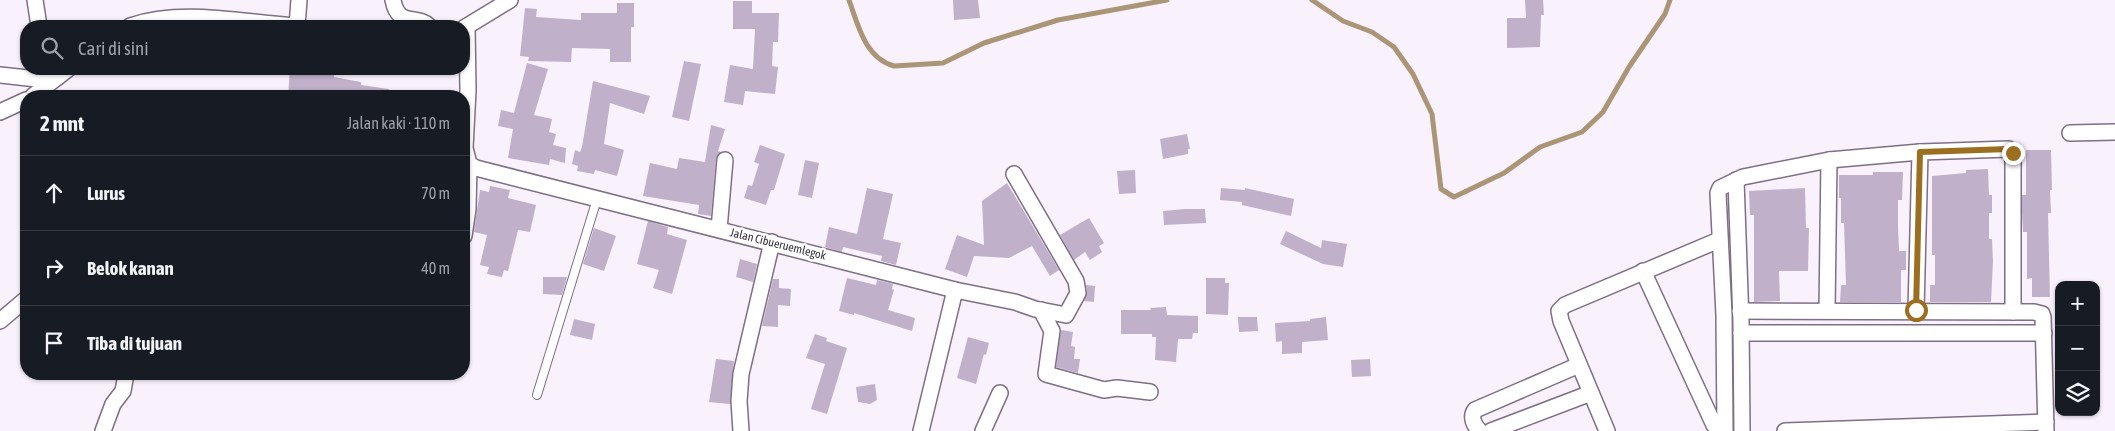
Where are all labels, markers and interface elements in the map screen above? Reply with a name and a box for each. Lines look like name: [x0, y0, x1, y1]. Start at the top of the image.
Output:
search box: [20, 20, 470, 75]
icon: search: [38, 34, 66, 62]
text: Cari di sini: [78, 37, 149, 59]
text: 2 mnt: [40, 111, 84, 135]
text: Jalan kaki · 110 m: [347, 114, 450, 132]
route end: [2002, 142, 2025, 165]
icon: ahead: [40, 179, 68, 207]
text: Lurus: [87, 182, 125, 204]
text: 70 m: [421, 184, 450, 202]
street label: Jalan Cibueruemlegok: [729, 225, 828, 263]
icon: right: [40, 254, 68, 282]
text: Belok kanan: [87, 257, 174, 279]
text: 40 m: [421, 259, 450, 277]
map controls: [2055, 281, 2100, 416]
button: +: [2055, 281, 2100, 326]
route start: [1905, 299, 1928, 322]
button: −: [2055, 326, 2100, 371]
icon: arrive: [40, 329, 68, 357]
text: Tiba di tujuan: [87, 332, 182, 354]
button: layers: [2055, 371, 2100, 416]

